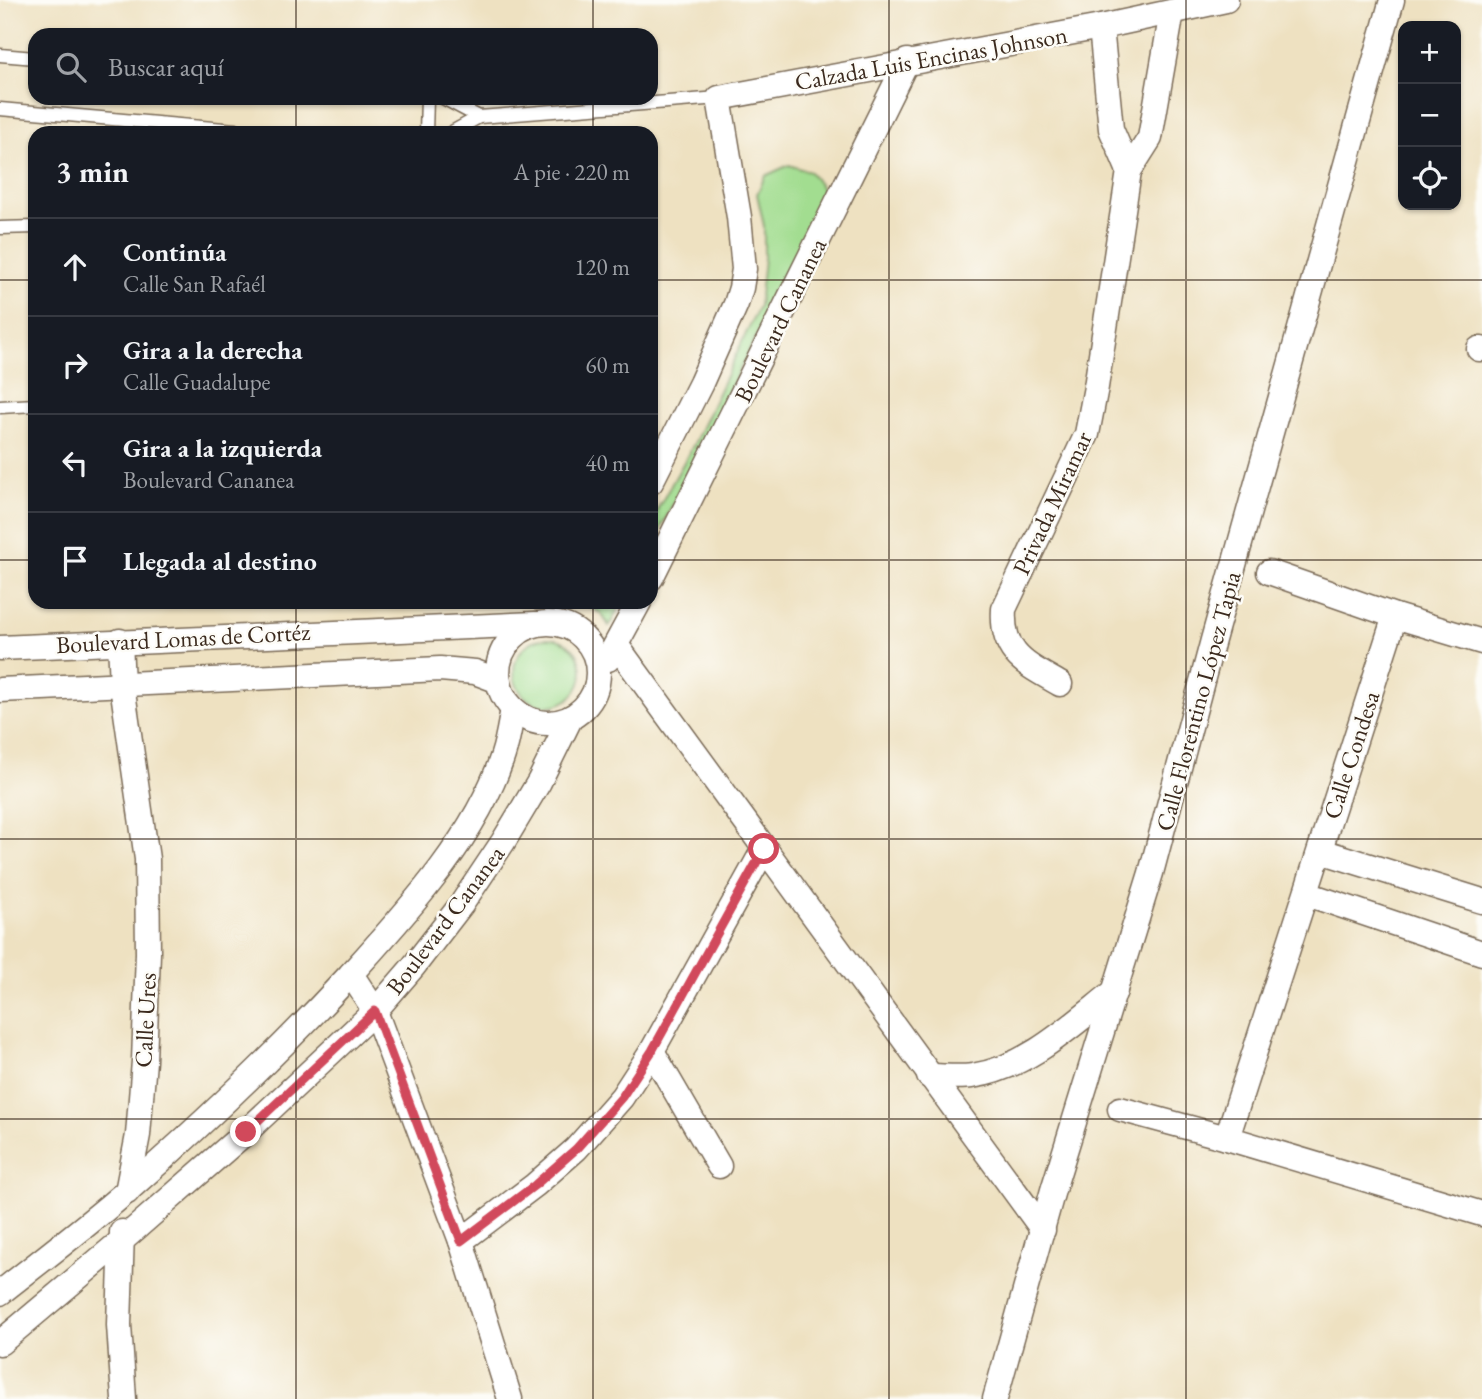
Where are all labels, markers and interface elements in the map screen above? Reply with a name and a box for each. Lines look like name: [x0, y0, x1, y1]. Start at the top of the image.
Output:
street label: Calzada Luis Encinas Johnson: [792, 19, 1070, 97]
map controls: [1398, 21, 1461, 210]
button: +: [1398, 21, 1461, 84]
search box: [28, 28, 658, 105]
icon: search: [52, 48, 90, 86]
text: Buscar aquí: [108, 50, 224, 84]
button: −: [1398, 84, 1461, 147]
button: locate: [1398, 147, 1461, 210]
text: 3 min: [56, 152, 129, 191]
text: A pie · 220 m: [514, 157, 630, 187]
street label: Boulevard Cananea: [727, 232, 833, 407]
text: Continúa: [123, 235, 227, 269]
icon: ahead: [56, 248, 94, 286]
text: 120 m: [574, 252, 630, 282]
text: Calle San Rafaél: [123, 269, 266, 299]
text: Gira a la derecha: [123, 333, 303, 367]
icon: right: [56, 346, 94, 384]
text: 60 m: [585, 350, 630, 380]
text: Calle Guadalupe: [123, 367, 271, 397]
street label: Privada Miramar: [1005, 426, 1099, 580]
text: Gira a la izquierda: [123, 431, 322, 465]
icon: left: [56, 444, 94, 482]
text: 40 m: [585, 448, 630, 478]
text: Boulevard Cananea: [123, 465, 294, 495]
icon: arrive: [56, 542, 94, 580]
text: Llegada al destino: [123, 544, 317, 578]
street label: Calle Florentino López Tapia: [1148, 567, 1248, 834]
street label: Boulevard Lomas de Cortéz: [55, 616, 311, 660]
street label: Calle Condesa: [1316, 687, 1386, 823]
route start: [748, 833, 779, 864]
street label: Boulevard Cananea: [379, 839, 511, 1001]
street label: Calle Ures: [127, 972, 163, 1068]
route end: [230, 1116, 261, 1147]

